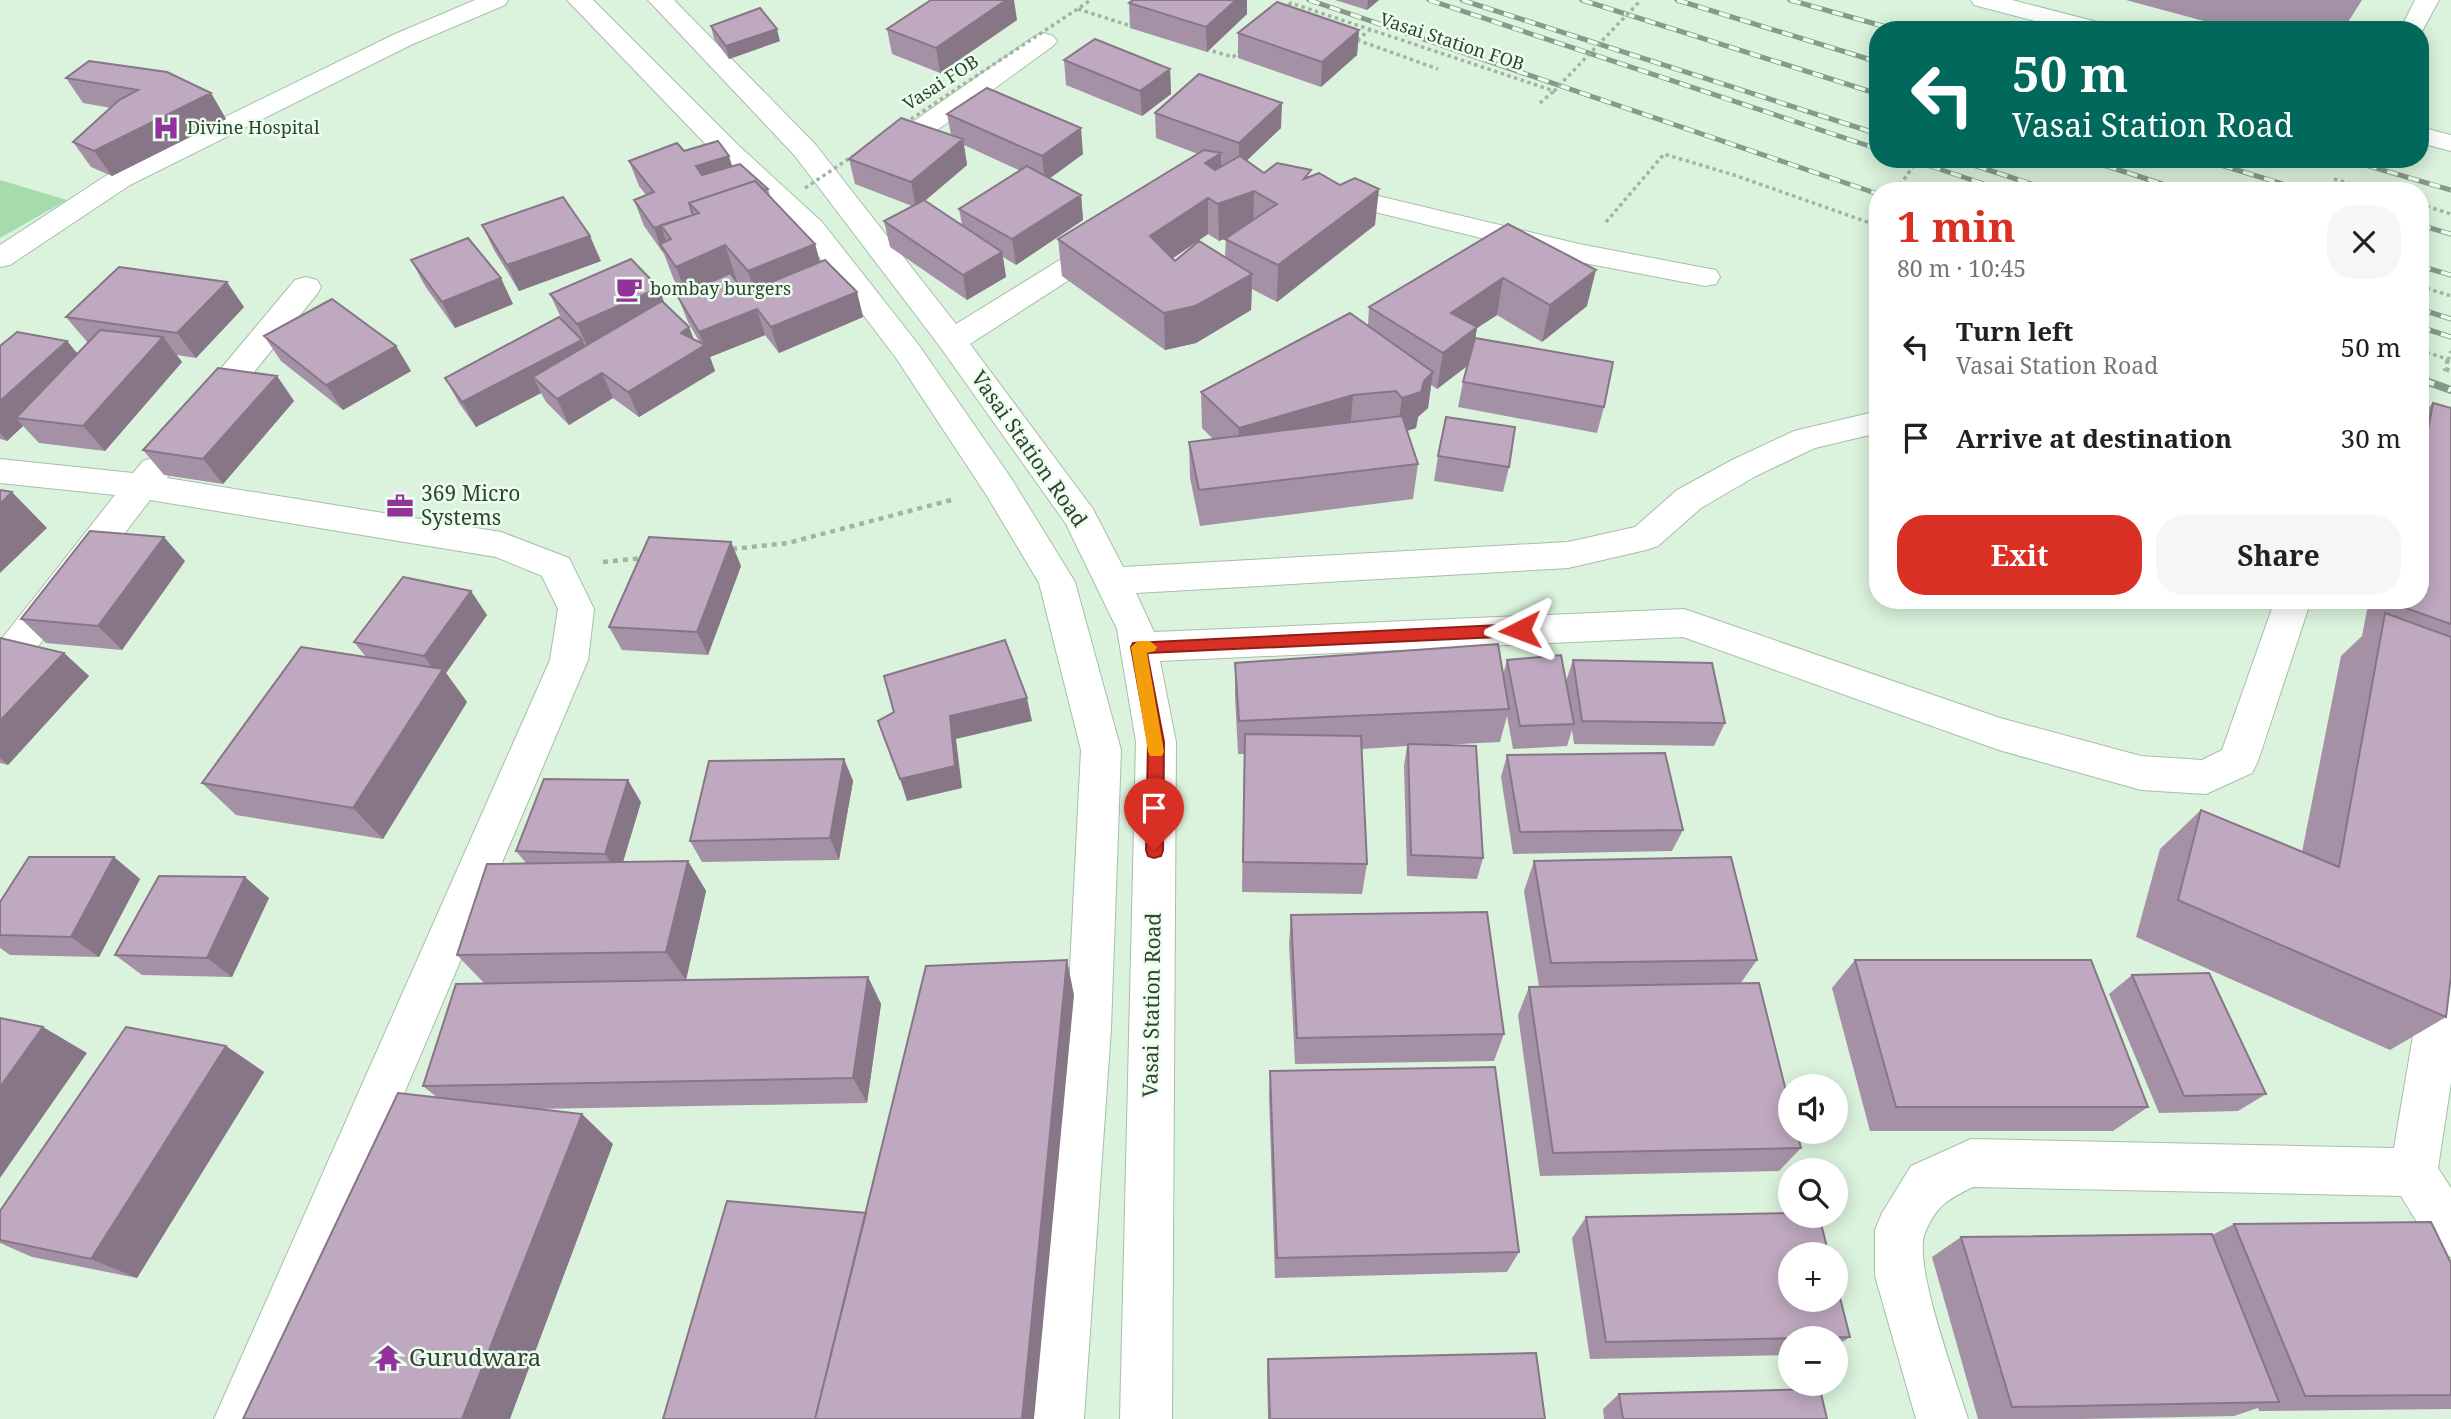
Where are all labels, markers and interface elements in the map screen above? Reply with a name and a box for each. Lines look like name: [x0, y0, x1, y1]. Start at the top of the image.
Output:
street label: Vasai Station FOB: [1377, 6, 1528, 76]
text: 50 m: [2012, 40, 2128, 106]
street label: Vasai FOB: [898, 49, 983, 116]
icon: left: [1897, 49, 1988, 140]
text: Vasai Station Road: [2012, 103, 2293, 146]
hospital icon: Divine Hospital: [151, 113, 181, 143]
place label: Divine Hospital: [187, 115, 320, 139]
text: 1 min: [1897, 197, 2016, 254]
button: close: [2327, 205, 2401, 279]
text: 80 m · 10:45: [1897, 252, 2026, 284]
cafe icon: bombay burgers: [614, 274, 644, 304]
place label: bombay burgers: [650, 276, 791, 300]
text: Turn left: [1956, 313, 2073, 349]
icon: left: [1897, 328, 1935, 366]
text: 50 m: [2341, 329, 2401, 365]
text: Vasai Station Road: [1956, 349, 2158, 381]
street label: Vasai Station Road: [965, 365, 1094, 532]
icon: arrive: [1897, 419, 1935, 457]
text: Arrive at destination: [1956, 420, 2232, 456]
text: 30 m: [2341, 420, 2401, 456]
place label: 369 Micro Systems: [421, 479, 520, 531]
office icon: 369 Micro Systems: [385, 491, 415, 521]
button: Exit: [1897, 515, 2142, 595]
button: Share: [2156, 515, 2401, 595]
position arrow: [1483, 593, 1557, 667]
pin: [1124, 778, 1184, 850]
icon: arrive: [1135, 789, 1173, 827]
street label: Vasai Station Road: [1135, 912, 1167, 1098]
map controls: [1778, 1074, 1848, 1396]
button: sound: [1778, 1074, 1848, 1144]
button: search: [1778, 1158, 1848, 1228]
button: +: [1778, 1242, 1848, 1312]
button: −: [1778, 1326, 1848, 1396]
place label: Gurudwara: [409, 1340, 541, 1373]
temple icon: Gurudwara: [373, 1343, 403, 1373]

